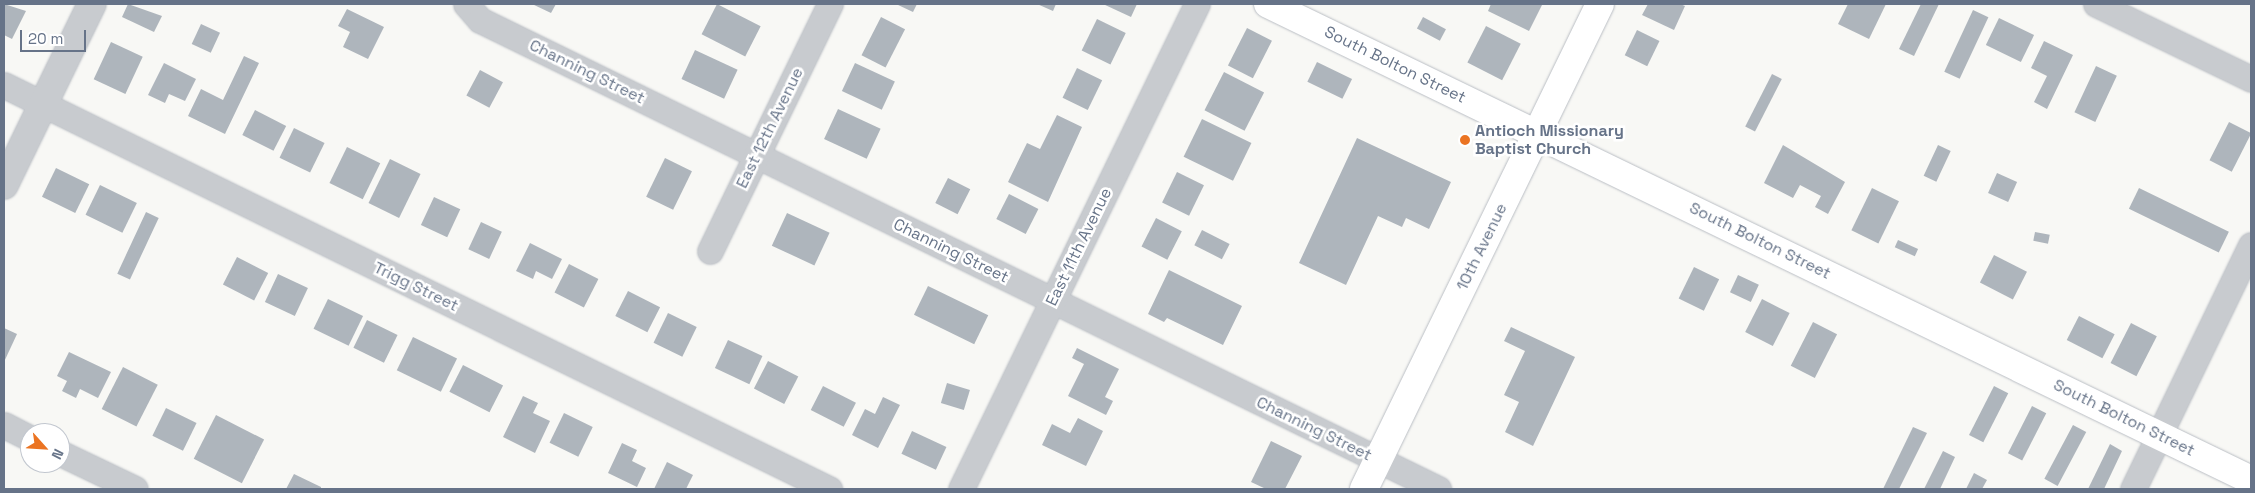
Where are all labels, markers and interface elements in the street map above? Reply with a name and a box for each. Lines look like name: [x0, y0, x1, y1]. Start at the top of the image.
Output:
scale bar: [22, 20, 89, 52]
street label: South Bolton Street: [1321, 22, 1469, 108]
text: 20 m: [28, 29, 63, 48]
street label: Channing Street: [526, 36, 648, 108]
street label: East 12th Avenue: [732, 64, 808, 192]
place label: Antioch Missionary Baptist Church: [1475, 121, 1624, 159]
marker: Antioch Missionary Baptist Church: [1459, 134, 1471, 146]
street label: East 11th Avenue: [1042, 185, 1116, 309]
street label: South Bolton Street: [1686, 198, 1834, 284]
street label: 10th Avenue: [1453, 200, 1511, 294]
street label: Channing Street: [890, 215, 1012, 287]
street label: Trigg Street: [371, 258, 461, 316]
street label: South Bolton Street: [2050, 375, 2198, 461]
street label: Channing Street: [1253, 393, 1375, 465]
north arrow: [20, 423, 70, 473]
text: N: [47, 446, 68, 462]

